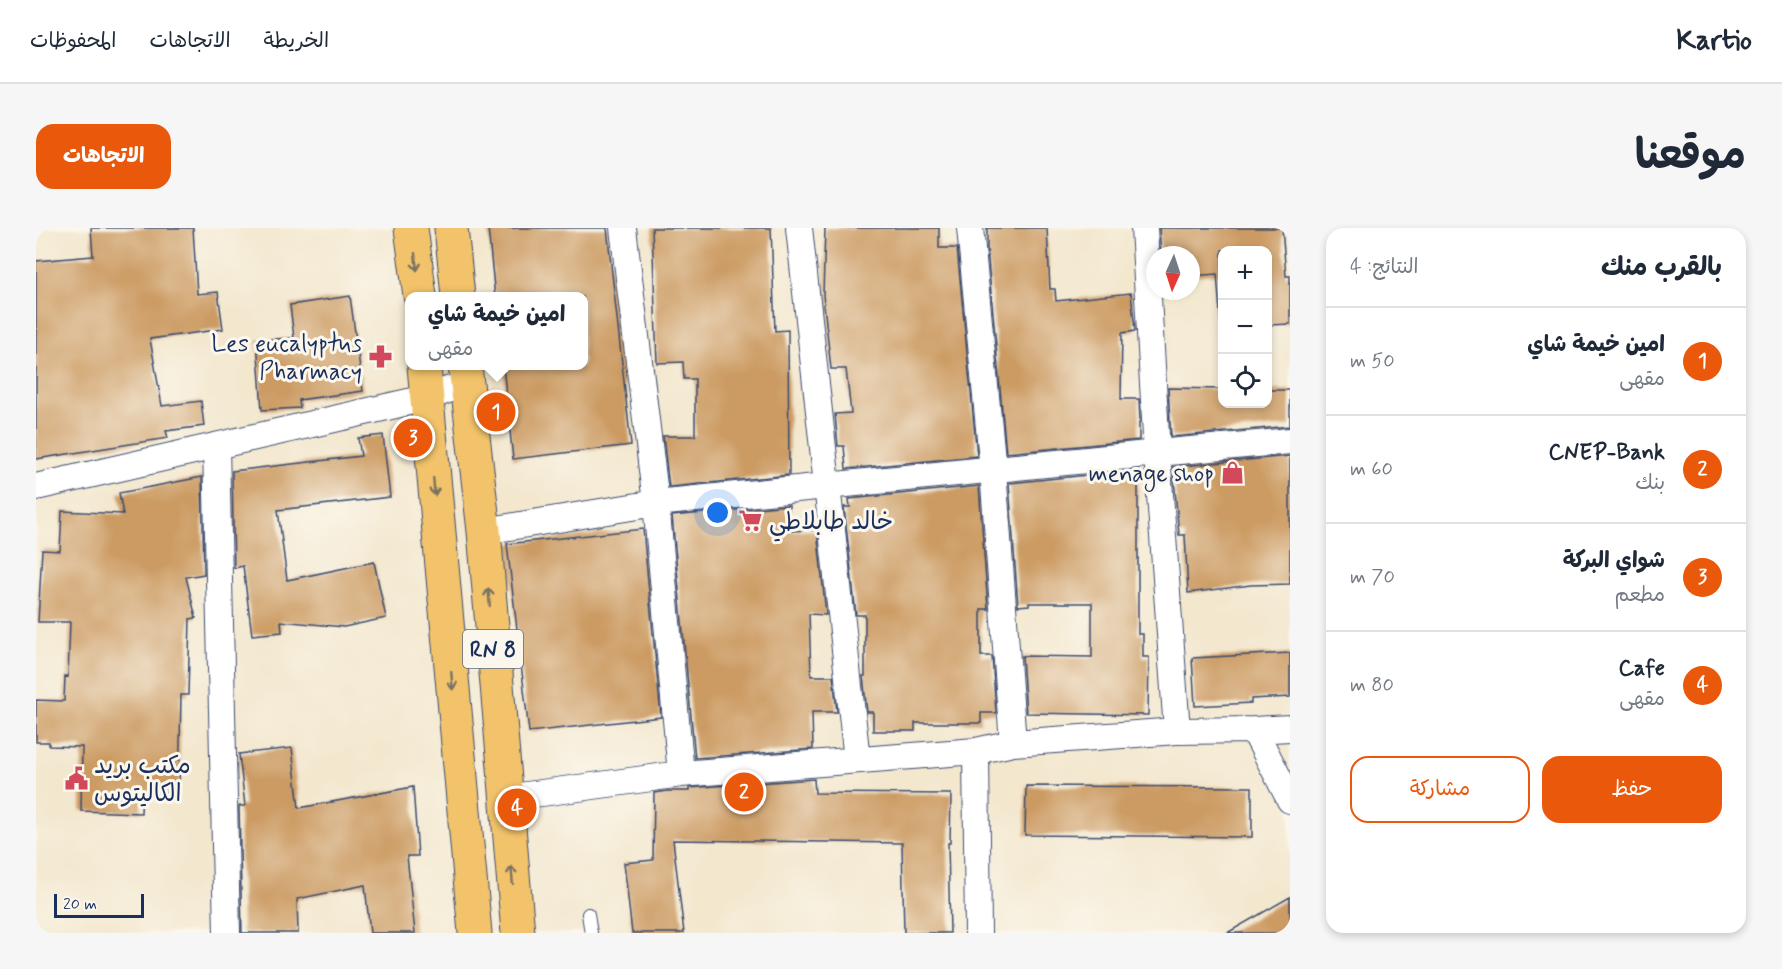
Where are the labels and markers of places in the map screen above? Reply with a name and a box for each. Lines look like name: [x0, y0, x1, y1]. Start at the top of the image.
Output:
place label: Les eucalyptus Pharmacy: [211, 329, 362, 388]
pharmacy icon: Les eucalyptus Pharmacy: [367, 344, 393, 370]
pin: 1: [476, 390, 516, 435]
pin: 3: [394, 416, 433, 460]
place label: menage shop: [1088, 459, 1214, 492]
shop icon: menage shop: [1219, 460, 1245, 486]
place label: خالد طابلاطي: [769, 507, 893, 542]
supermarket icon: خالد طابلاطي: [738, 508, 764, 534]
place label: مكتب بريد الكاليتوس: [94, 751, 191, 810]
public building icon: مكتب بريد الكاليتوس: [63, 766, 89, 792]
pin: 2: [724, 770, 764, 814]
pin: 4: [498, 786, 536, 830]

